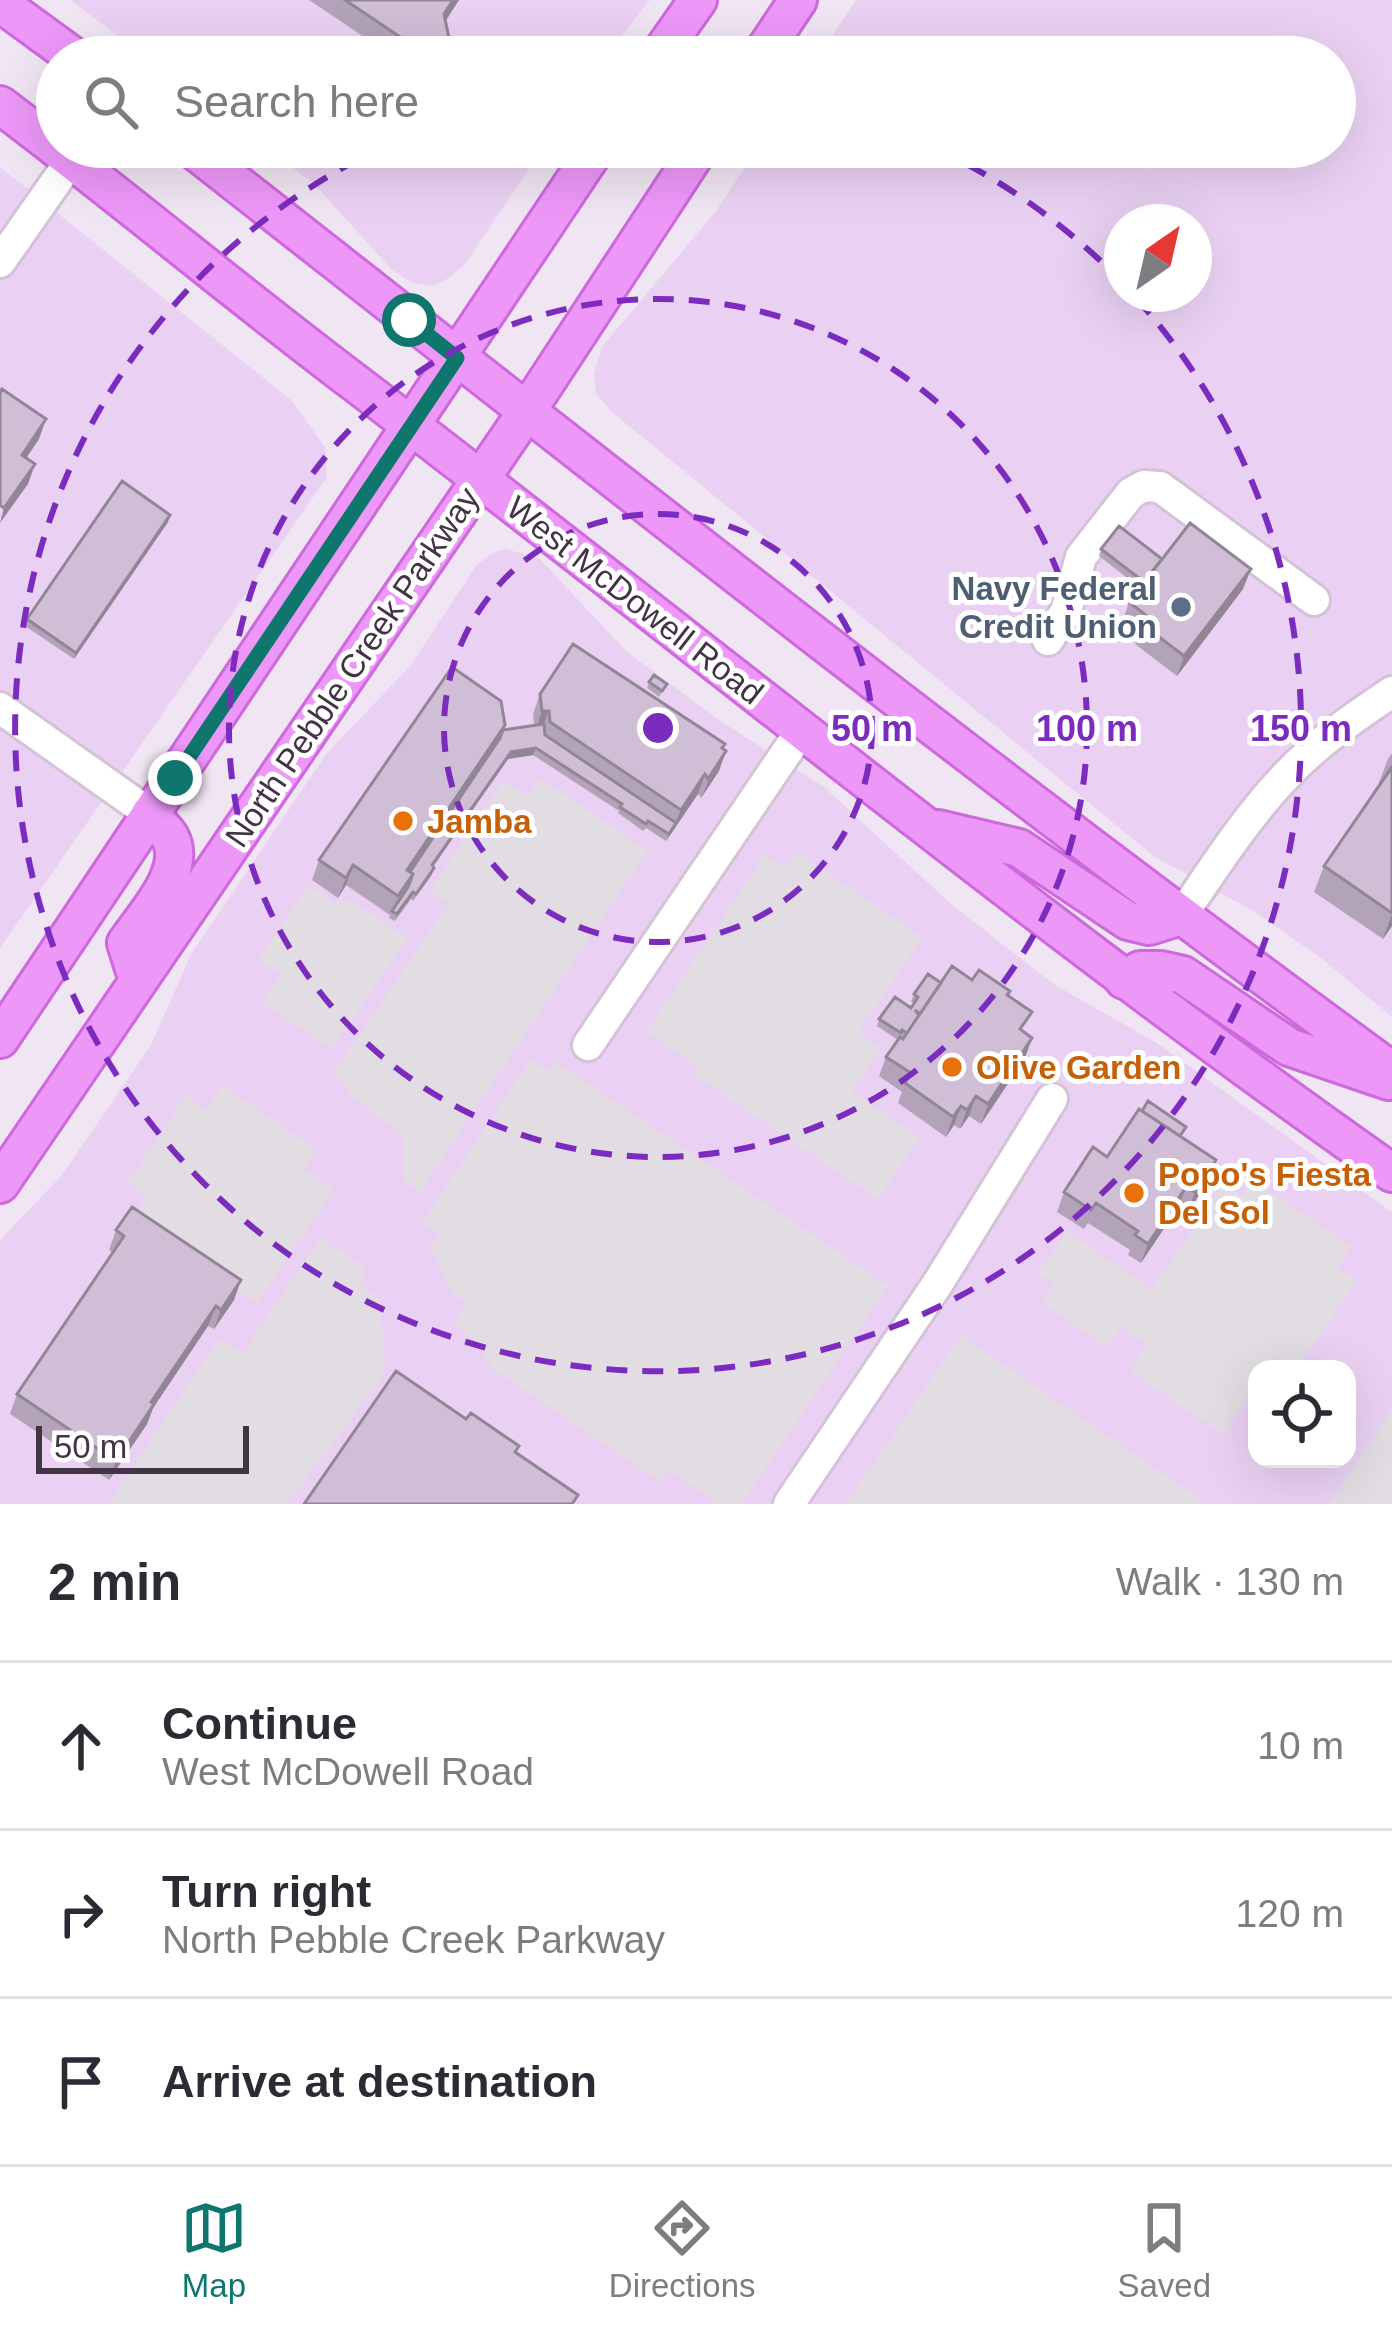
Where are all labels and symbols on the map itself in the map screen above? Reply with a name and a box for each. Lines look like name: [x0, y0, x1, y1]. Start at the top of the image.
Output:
north arrow: [1104, 204, 1212, 312]
route start: [382, 293, 436, 347]
street label: North Pebble Creek Parkway: [218, 480, 487, 854]
street label: West McDowell Road: [500, 489, 770, 711]
place label: Navy Federal Credit Union: [952, 570, 1157, 645]
marker: Navy Federal Credit Union: [1168, 594, 1194, 620]
centre of rings: [637, 707, 679, 749]
text: 50 m: [831, 708, 913, 749]
text: 100 m: [1036, 708, 1138, 749]
text: 150 m: [1250, 708, 1352, 749]
route end: [148, 751, 202, 805]
place label: Jamba: [427, 803, 532, 840]
marker: Jamba: [390, 808, 416, 834]
place label: Olive Garden: [976, 1049, 1181, 1086]
marker: Olive Garden: [939, 1054, 965, 1080]
place label: Popo's Fiesta Del Sol: [1158, 1156, 1372, 1231]
marker: Popo's Fiesta Del Sol: [1121, 1180, 1147, 1206]
scale bar: [36, 1420, 249, 1473]

